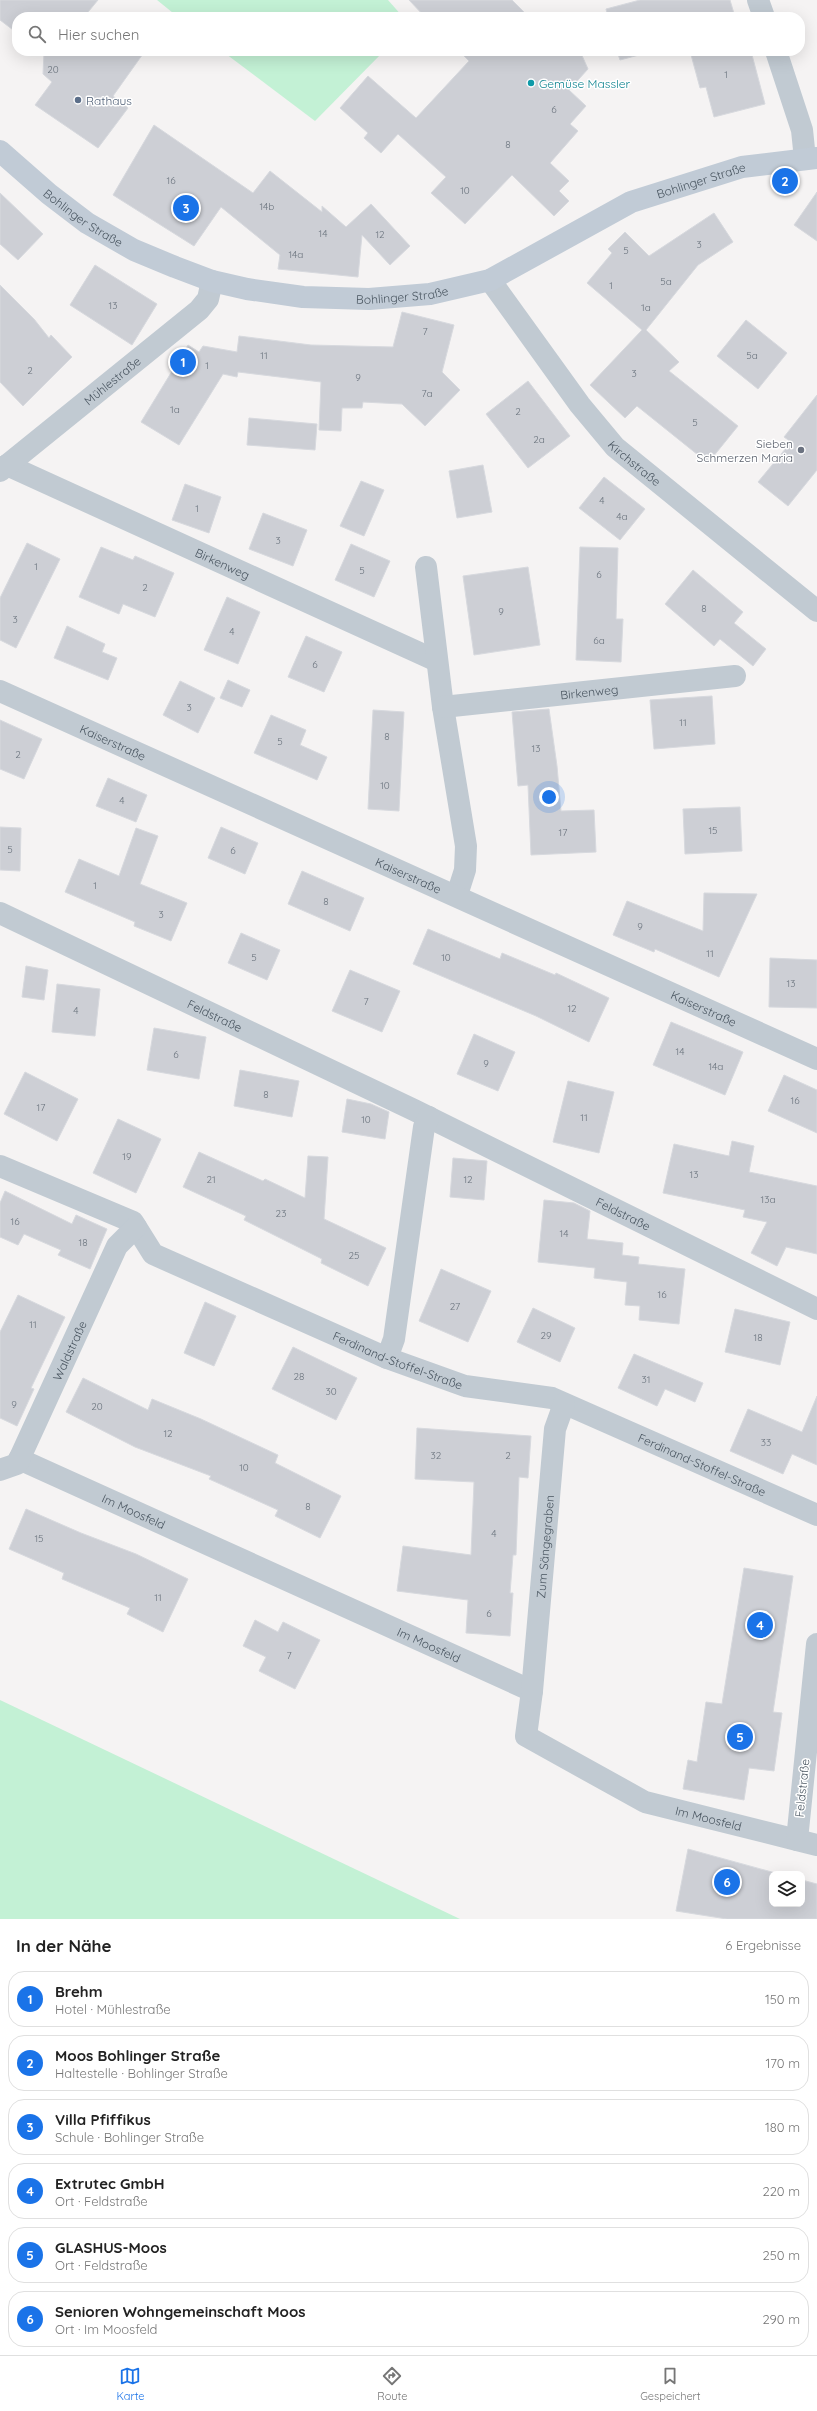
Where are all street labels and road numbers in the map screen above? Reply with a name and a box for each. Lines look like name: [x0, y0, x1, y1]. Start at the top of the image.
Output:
street label: Bohlinger Straße: [655, 159, 746, 201]
street label: Bohlinger Straße: [41, 185, 126, 250]
street label: Bohlinger Straße: [356, 282, 450, 307]
street label: Mühlestraße: [81, 353, 143, 408]
street label: Kirchstraße: [605, 437, 664, 489]
street label: Birkenweg: [193, 544, 252, 582]
street label: Birkenweg: [559, 681, 619, 702]
street label: Kaiserstraße: [78, 721, 149, 763]
street label: Kaiserstraße: [373, 854, 444, 896]
street label: Kaiserstraße: [669, 987, 739, 1029]
street label: Feldstraße: [185, 996, 245, 1035]
street label: Feldstraße: [594, 1194, 653, 1233]
street label: Waldstraße: [49, 1318, 89, 1383]
street label: Ferdinand-Stoffel-Straße: [331, 1327, 465, 1392]
street label: Ferdinand-Stoffel-Straße: [636, 1430, 769, 1499]
street label: Im Moosfeld: [100, 1490, 168, 1532]
street label: Zum Sängegraben: [533, 1494, 557, 1599]
street label: Im Moosfeld: [395, 1624, 463, 1665]
street label: Feldstraße: [791, 1758, 813, 1818]
street label: Im Moosfeld: [674, 1802, 743, 1833]

